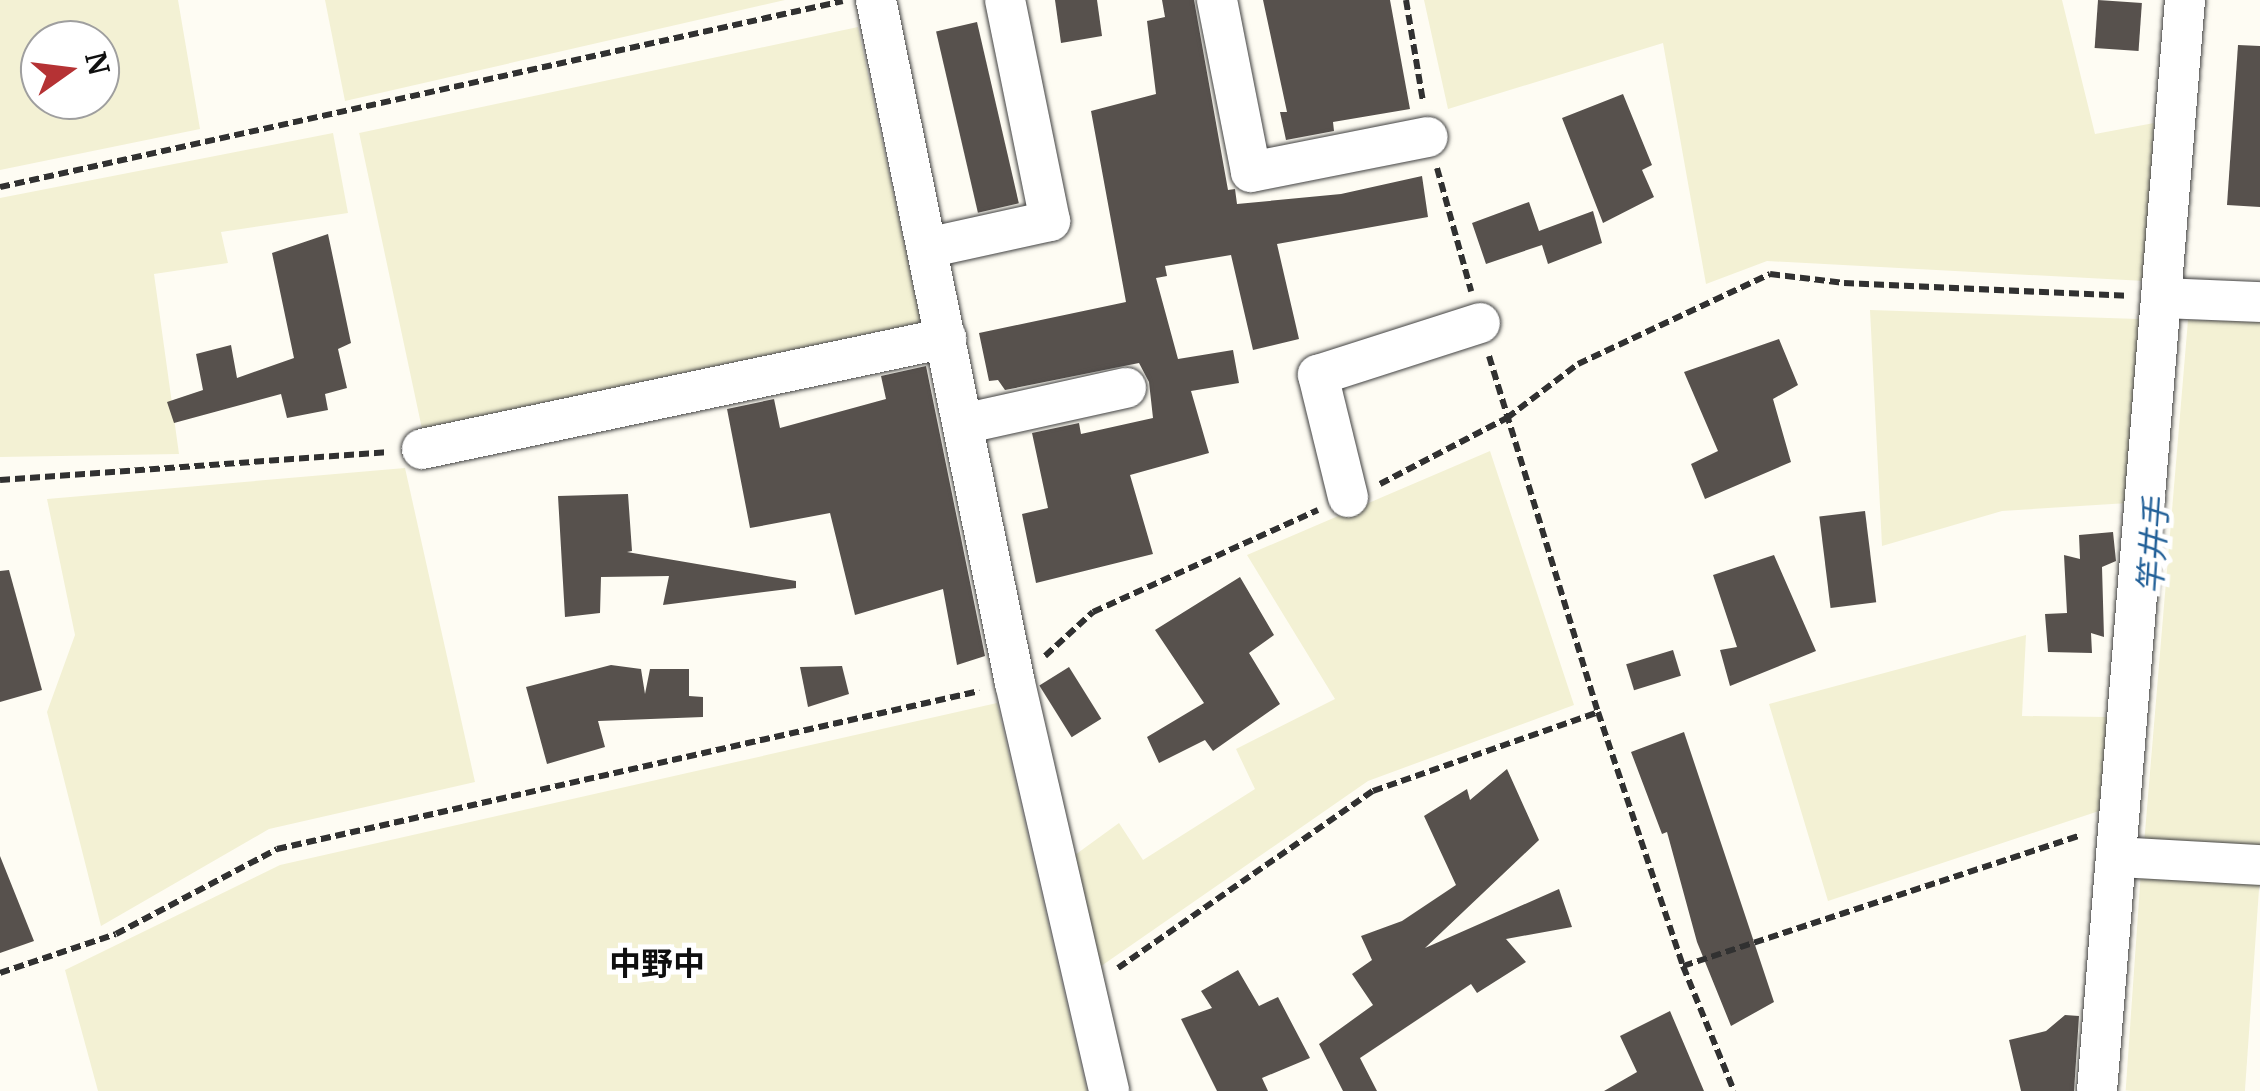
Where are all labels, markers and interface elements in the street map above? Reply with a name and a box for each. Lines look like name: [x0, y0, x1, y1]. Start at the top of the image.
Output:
north arrow: [20, 20, 120, 120]
text: N: [77, 48, 117, 78]
water label: 竿井手: [2131, 497, 2177, 595]
district label: 中野中: [609, 945, 705, 983]

